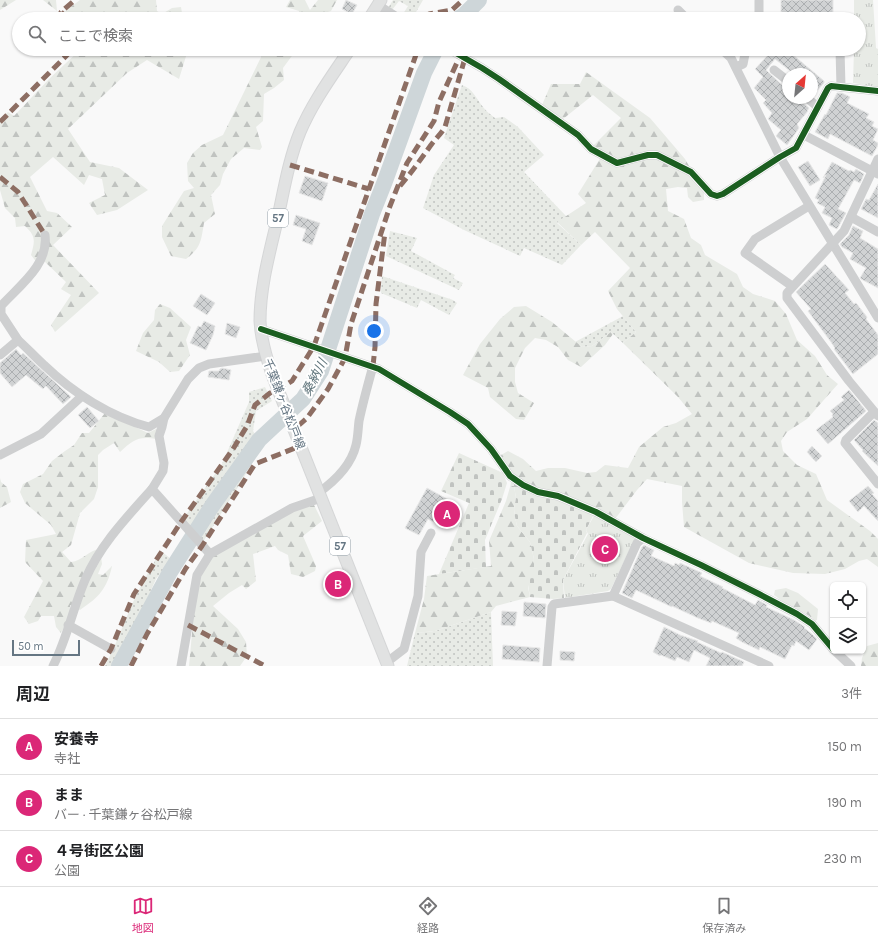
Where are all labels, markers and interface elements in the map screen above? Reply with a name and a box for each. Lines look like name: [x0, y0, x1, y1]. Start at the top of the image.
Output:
search box: [12, 12, 866, 56]
icon: search: [26, 23, 48, 45]
text: ここで検索: [58, 27, 133, 45]
north arrow: [782, 68, 818, 104]
road number: 57: [268, 209, 288, 227]
your location: [364, 321, 384, 341]
water label: 桑納川: [299, 355, 331, 398]
street label: 千葉鎌ヶ谷松戸線: [260, 357, 308, 451]
pin: A: [434, 499, 460, 529]
pin: C: [592, 534, 618, 564]
road number: 57: [330, 537, 350, 555]
pin: B: [325, 569, 351, 599]
map controls: [830, 582, 866, 654]
button: locate: [830, 582, 866, 618]
button: layers: [830, 618, 866, 654]
scale bar: [12, 638, 80, 657]
text: 50 m: [18, 640, 44, 653]
text: 周辺: [16, 684, 50, 704]
text: 3件: [841, 686, 862, 701]
text: 安養寺: [54, 730, 99, 748]
text: A: [25, 739, 33, 754]
text: 150 m: [827, 739, 862, 754]
text: 寺社: [54, 751, 80, 766]
text: まま: [54, 786, 84, 804]
text: B: [25, 795, 33, 810]
text: 190 m: [827, 795, 862, 810]
text: バー · 千葉鎌ヶ谷松戸線: [54, 807, 193, 822]
text: ４号街区公園: [54, 842, 144, 860]
text: C: [25, 851, 33, 866]
text: 230 m: [824, 851, 862, 866]
text: 公園: [54, 863, 80, 878]
tab: 地図: [132, 895, 154, 935]
tab: 経路: [417, 895, 439, 935]
tab: 保存済み: [702, 895, 746, 935]

